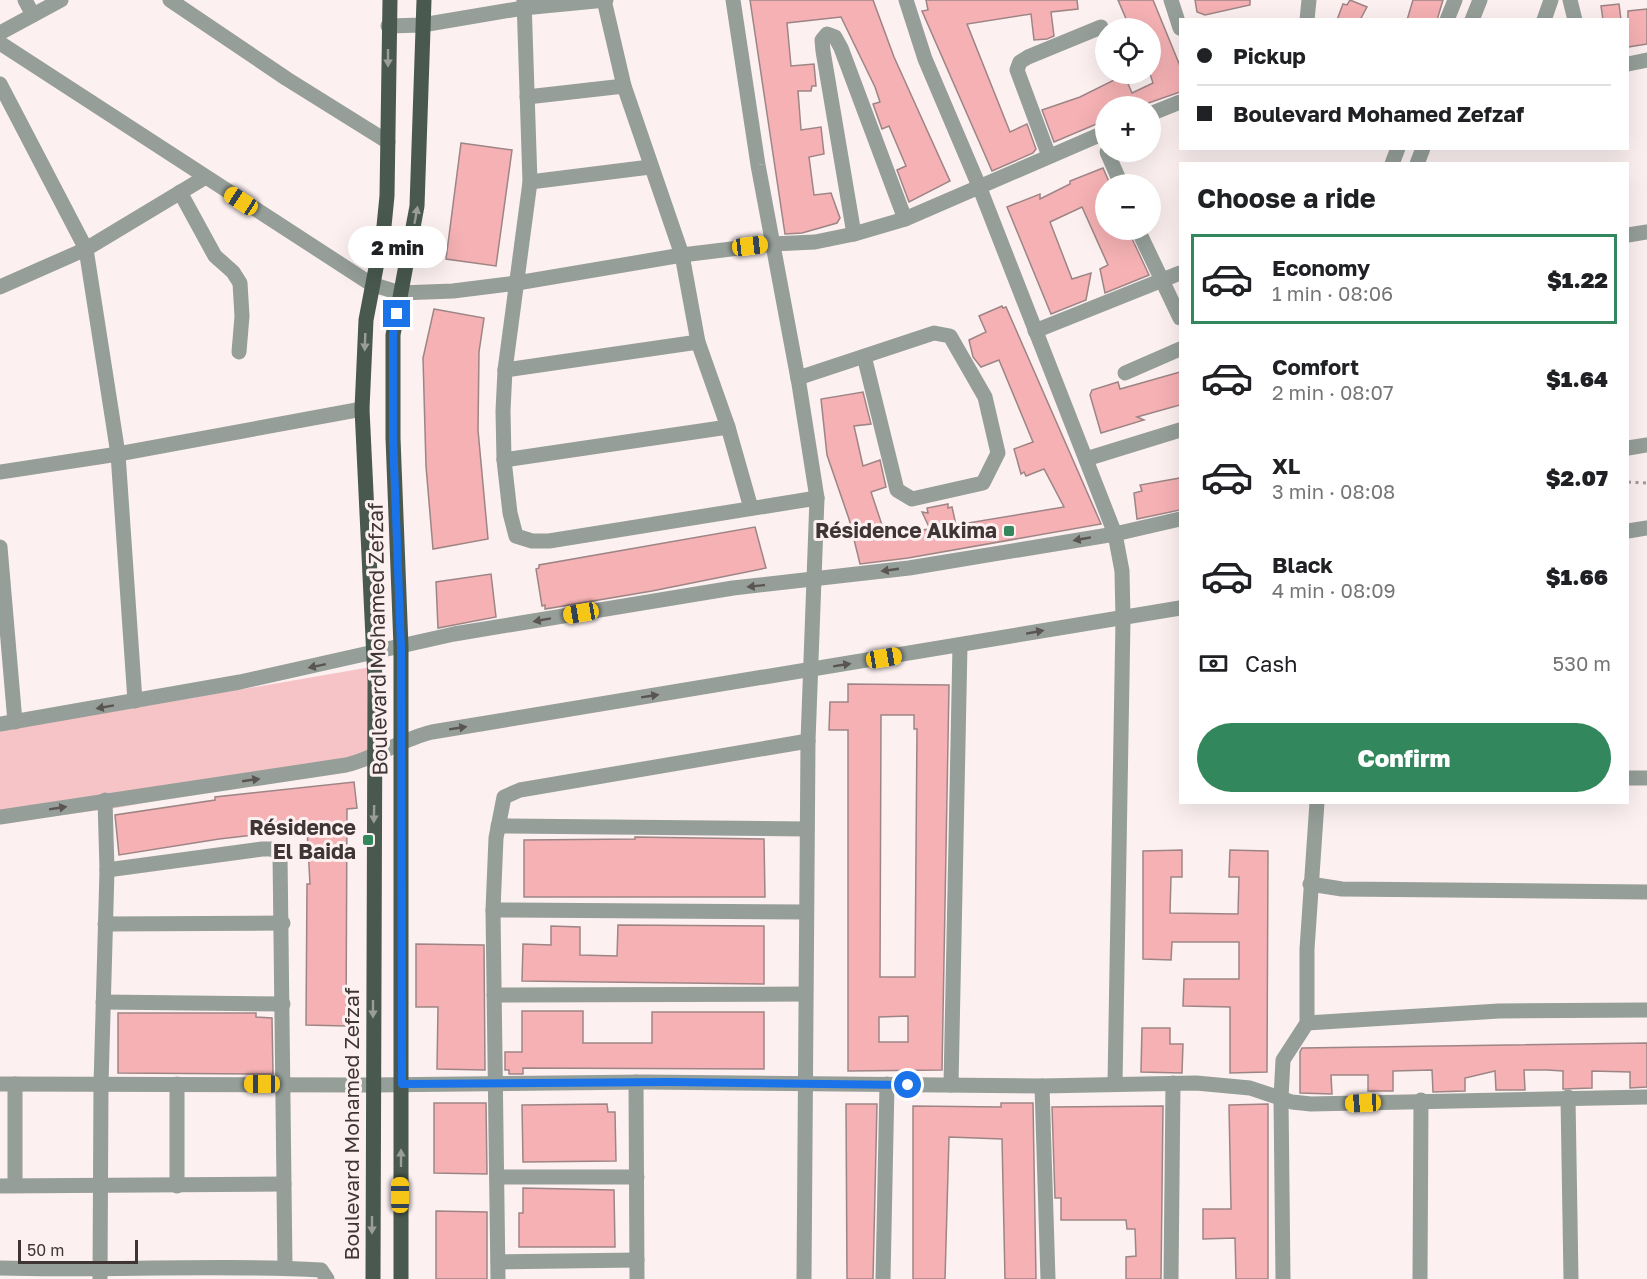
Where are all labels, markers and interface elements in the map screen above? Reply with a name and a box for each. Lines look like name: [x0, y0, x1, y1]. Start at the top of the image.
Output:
map controls: [1095, 18, 1161, 240]
button: locate: [1095, 18, 1161, 84]
text: Pickup: [1233, 42, 1306, 69]
one-way arrow: [383, 49, 393, 68]
button: +: [1095, 96, 1161, 162]
text: Boulevard Mohamed Zefzaf: [1233, 100, 1524, 127]
button: −: [1095, 174, 1161, 240]
text: Choose a ride: [1197, 182, 1376, 214]
car: [221, 184, 261, 218]
one-way arrow: [411, 205, 420, 224]
callout: 2 min: [348, 227, 446, 269]
text: 2 min: [371, 235, 424, 259]
car: [731, 235, 769, 257]
icon: car: [1200, 252, 1254, 306]
text: Economy: [1272, 254, 1370, 281]
text: $1.22: [1547, 266, 1608, 293]
text: 1 min · 08:06: [1272, 281, 1393, 305]
route end: [383, 300, 410, 327]
one-way arrow: [360, 332, 369, 351]
icon: car: [1200, 351, 1254, 405]
text: Comfort: [1272, 353, 1359, 380]
text: $1.64: [1546, 365, 1608, 392]
text: 2 min · 08:07: [1272, 380, 1394, 404]
icon: car: [1200, 450, 1254, 504]
text: XL: [1272, 452, 1300, 479]
text: $2.07: [1546, 464, 1608, 491]
text: 3 min · 08:08: [1272, 479, 1395, 503]
street label: Boulevard Mohamed Zefzaf: [362, 502, 392, 776]
place label: Résidence Alkima: [815, 517, 997, 543]
marker: Résidence Alkima: [1002, 524, 1016, 538]
one-way arrow: [1072, 535, 1091, 544]
icon: car: [1200, 549, 1254, 603]
text: Black: [1272, 551, 1333, 578]
text: $1.66: [1546, 563, 1608, 590]
one-way arrow: [880, 566, 899, 575]
text: 4 min · 08:09: [1272, 578, 1396, 602]
one-way arrow: [746, 581, 765, 591]
car: [562, 601, 600, 625]
one-way arrow: [533, 616, 552, 625]
one-way arrow: [1025, 628, 1044, 637]
car: [865, 646, 903, 670]
icon: cash: [1197, 647, 1230, 680]
text: Cash: [1245, 650, 1298, 677]
text: 530 m: [1553, 651, 1611, 675]
one-way arrow: [833, 660, 852, 669]
one-way arrow: [307, 662, 326, 671]
one-way arrow: [641, 692, 660, 701]
one-way arrow: [95, 702, 114, 711]
one-way arrow: [448, 723, 467, 732]
button: Confirm: [1197, 723, 1611, 792]
one-way arrow: [241, 775, 260, 784]
one-way arrow: [48, 803, 67, 812]
one-way arrow: [370, 805, 379, 824]
place label: Résidence El Baida: [249, 814, 356, 864]
marker: Résidence El Baida: [361, 833, 375, 847]
street label: Boulevard Mohamed Zefzaf: [338, 987, 364, 1261]
one-way arrow: [368, 1000, 378, 1019]
route start: [894, 1071, 921, 1098]
car: [244, 1075, 280, 1093]
car: [1345, 1093, 1381, 1113]
one-way arrow: [396, 1148, 406, 1167]
car: [391, 1177, 409, 1213]
one-way arrow: [368, 1216, 377, 1235]
scale bar: [18, 1237, 138, 1264]
text: 50 m: [27, 1240, 64, 1260]

